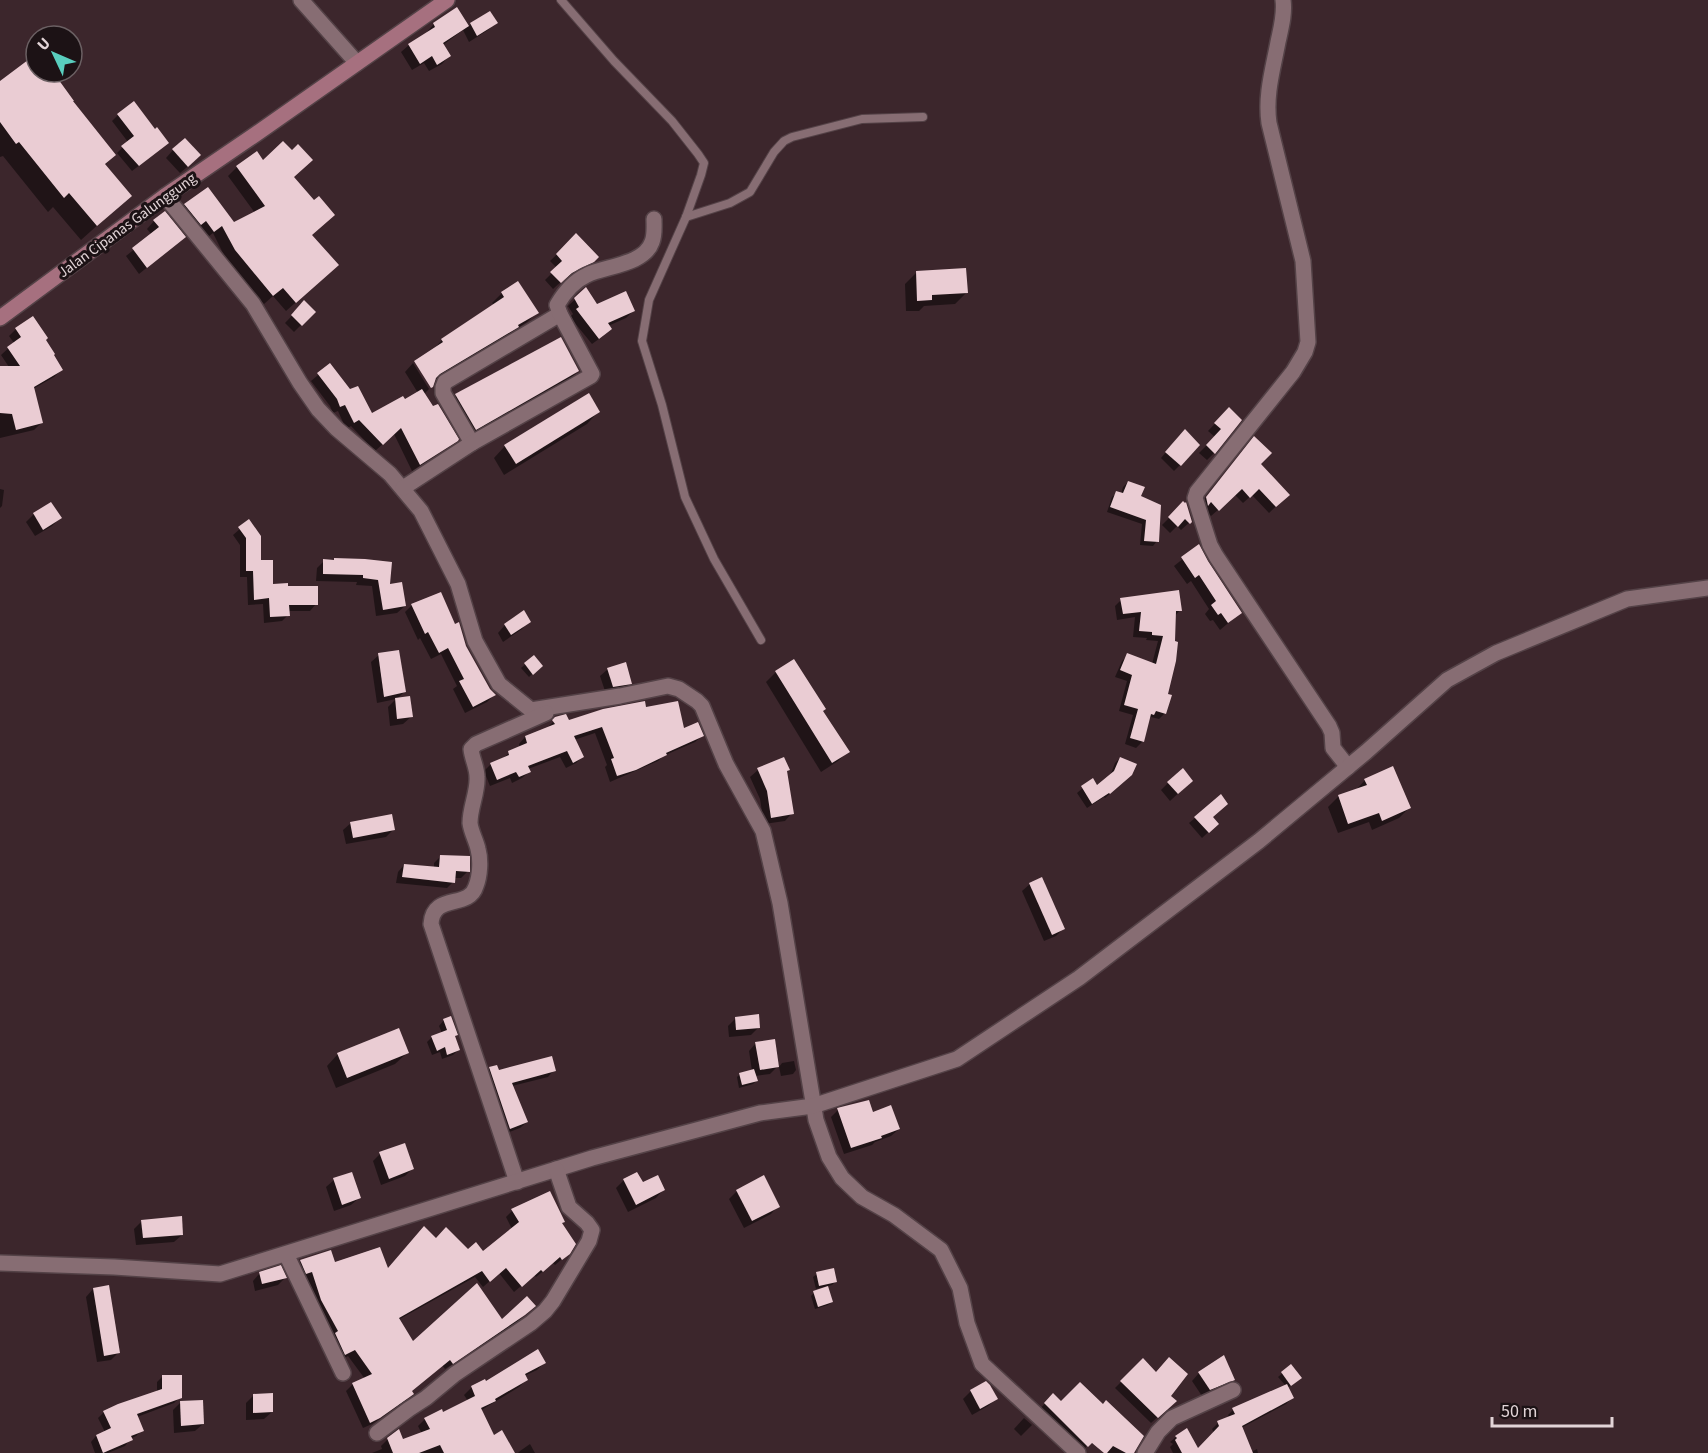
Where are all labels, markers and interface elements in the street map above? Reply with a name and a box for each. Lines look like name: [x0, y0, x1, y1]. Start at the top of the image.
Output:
north arrow: [24, 24, 84, 84]
text: U: [32, 33, 56, 56]
street label: Jalan Cipanas Galunggung: [54, 168, 201, 283]
scale bar: [1492, 1390, 1612, 1428]
text: 50 m: [1501, 1399, 1537, 1424]

